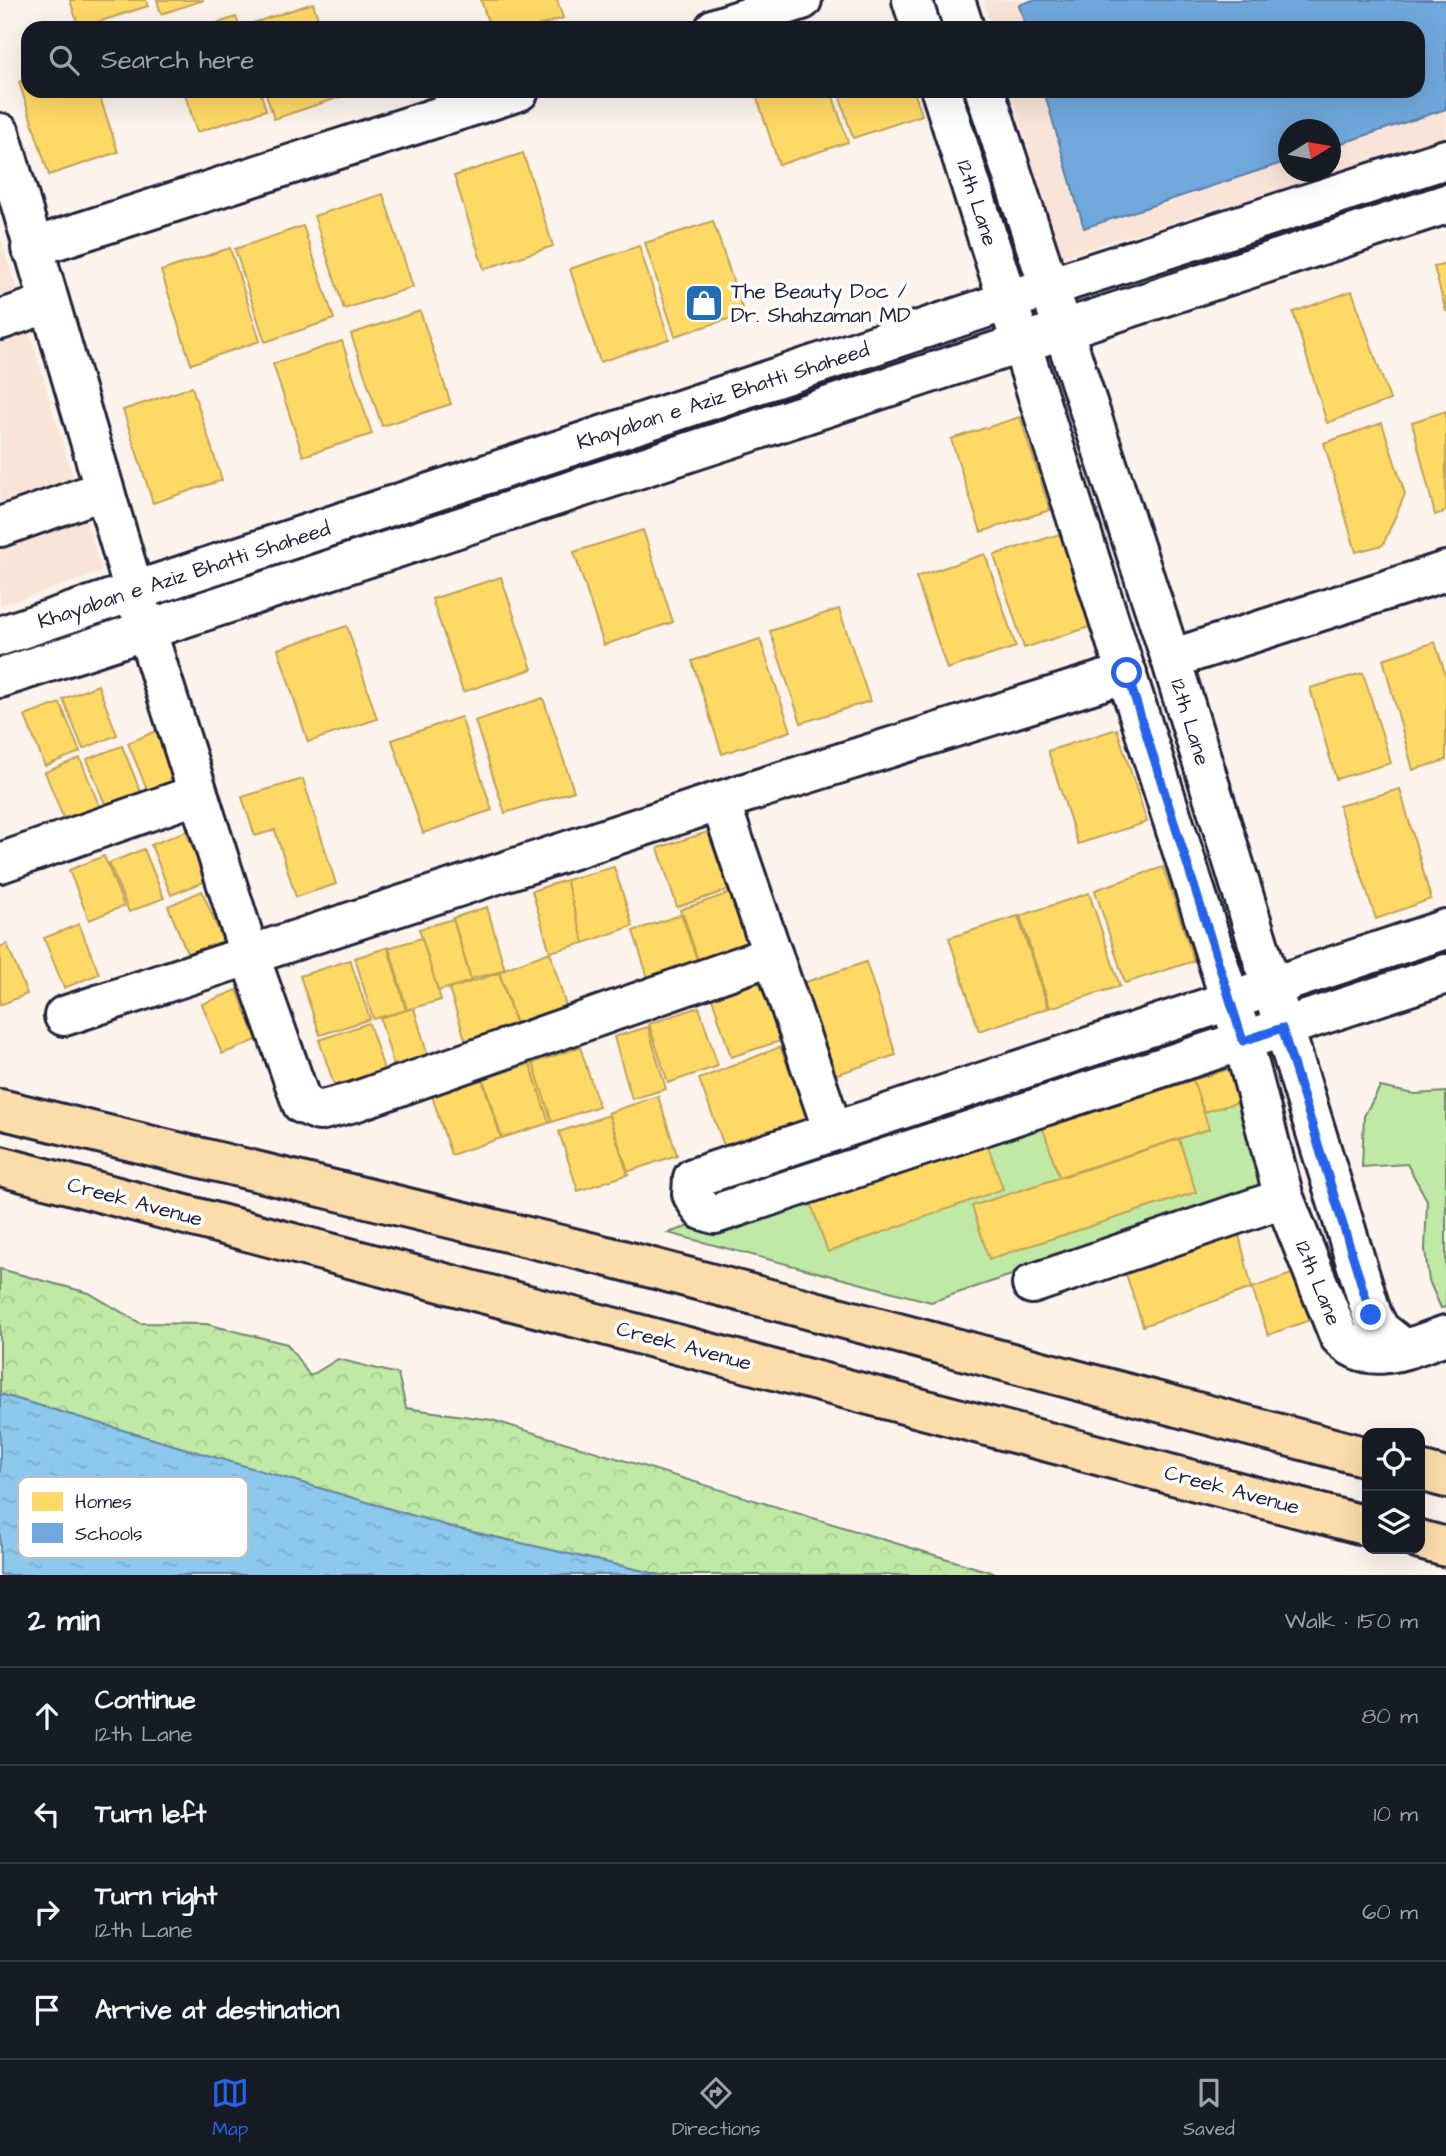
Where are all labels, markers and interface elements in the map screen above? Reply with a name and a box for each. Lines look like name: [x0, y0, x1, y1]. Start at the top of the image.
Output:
search box: [21, 21, 1425, 98]
icon: search: [45, 41, 83, 79]
text: Search here: [101, 42, 254, 78]
north arrow: [1278, 119, 1341, 182]
street label: 12th Lane: [949, 156, 1005, 250]
place label: The Beauty Doc / Dr. Shahzaman MD: [731, 277, 911, 330]
shop icon: The Beauty Doc / Dr. Shahzaman MD: [683, 282, 725, 324]
street label: Khayaban e Aziz Bhatti Shaheed: [573, 335, 874, 459]
street label: Khayaban e Aziz Bhatti Shaheed: [34, 514, 335, 638]
route start: [1111, 657, 1142, 688]
street label: 12th Lane: [1163, 675, 1217, 769]
street label: Creek Avenue: [64, 1170, 206, 1234]
street label: 12th Lane: [1288, 1236, 1348, 1330]
route end: [1355, 1299, 1386, 1330]
street label: Creek Avenue: [613, 1314, 755, 1378]
map controls: [1362, 1428, 1425, 1554]
button: locate: [1362, 1428, 1425, 1491]
street label: Creek Avenue: [1161, 1458, 1303, 1522]
legend: [18, 1477, 248, 1558]
text: Homes: [75, 1489, 132, 1516]
button: layers: [1362, 1491, 1425, 1554]
text: Schools: [75, 1521, 143, 1548]
text: 2 min: [28, 1600, 100, 1642]
text: Walk · 150 m: [1284, 1605, 1418, 1637]
text: Continue: [95, 1682, 196, 1718]
icon: ahead: [28, 1697, 66, 1735]
text: 80 m: [1361, 1700, 1418, 1732]
text: 12th Lane: [95, 1718, 193, 1750]
icon: left: [28, 1795, 66, 1833]
text: Turn left: [95, 1796, 206, 1832]
text: 10 m: [1373, 1798, 1418, 1830]
text: Turn right: [95, 1878, 217, 1914]
icon: right: [28, 1893, 66, 1931]
text: 60 m: [1362, 1896, 1418, 1928]
text: 12th Lane: [95, 1914, 193, 1946]
icon: arrive: [28, 1991, 66, 2029]
text: Arrive at destination: [95, 1992, 340, 2028]
tab: Map: [211, 2074, 249, 2143]
tab: Directions: [672, 2074, 760, 2143]
tab: Saved: [1183, 2074, 1235, 2143]

